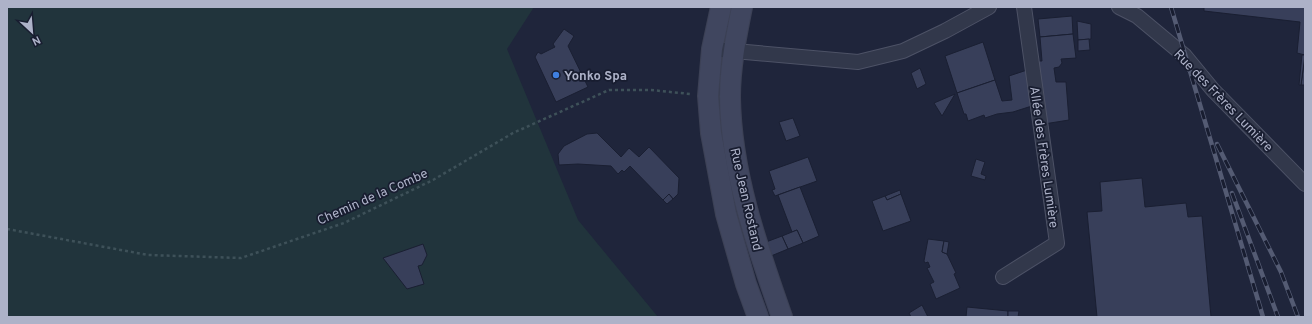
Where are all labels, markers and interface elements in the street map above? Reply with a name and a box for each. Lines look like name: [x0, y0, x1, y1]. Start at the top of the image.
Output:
north arrow: [12, 12, 52, 52]
text: N: [29, 32, 43, 48]
street label: Rue des Frères Lumière: [1170, 47, 1276, 156]
place label: Yonko Spa: [564, 69, 627, 85]
marker: Yonko Spa: [551, 70, 561, 80]
street label: Allée des Frères Lumière: [1025, 85, 1061, 229]
street label: Rue Jean Rostand: [725, 146, 765, 252]
street label: Chemin de la Combe: [315, 166, 431, 229]

